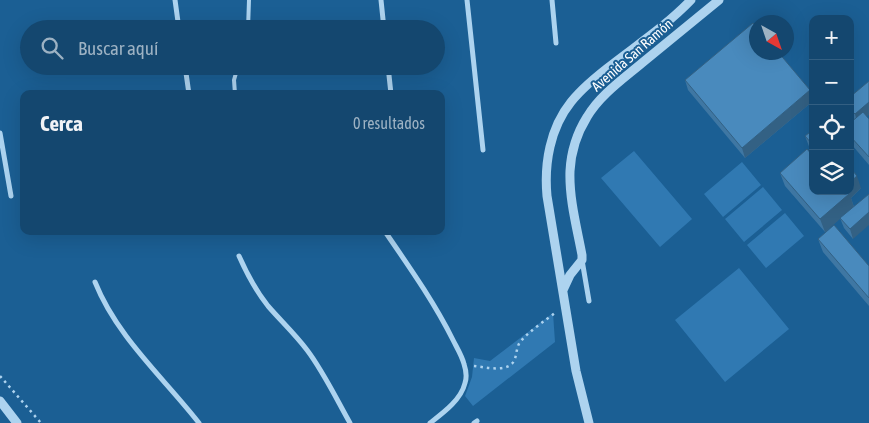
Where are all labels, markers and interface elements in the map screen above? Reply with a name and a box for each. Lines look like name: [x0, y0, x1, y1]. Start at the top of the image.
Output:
north arrow: [749, 15, 794, 60]
map controls: [809, 15, 854, 195]
button: +: [809, 15, 854, 60]
street label: Avenida San Ramón: [588, 16, 676, 94]
search box: [20, 20, 445, 75]
icon: search: [38, 34, 66, 62]
text: Buscar aquí: [78, 37, 158, 59]
button: −: [809, 60, 854, 105]
button: locate: [809, 105, 854, 150]
text: Cerca: [40, 111, 83, 135]
text: 0 resultados: [353, 114, 425, 132]
button: layers: [809, 150, 854, 195]

